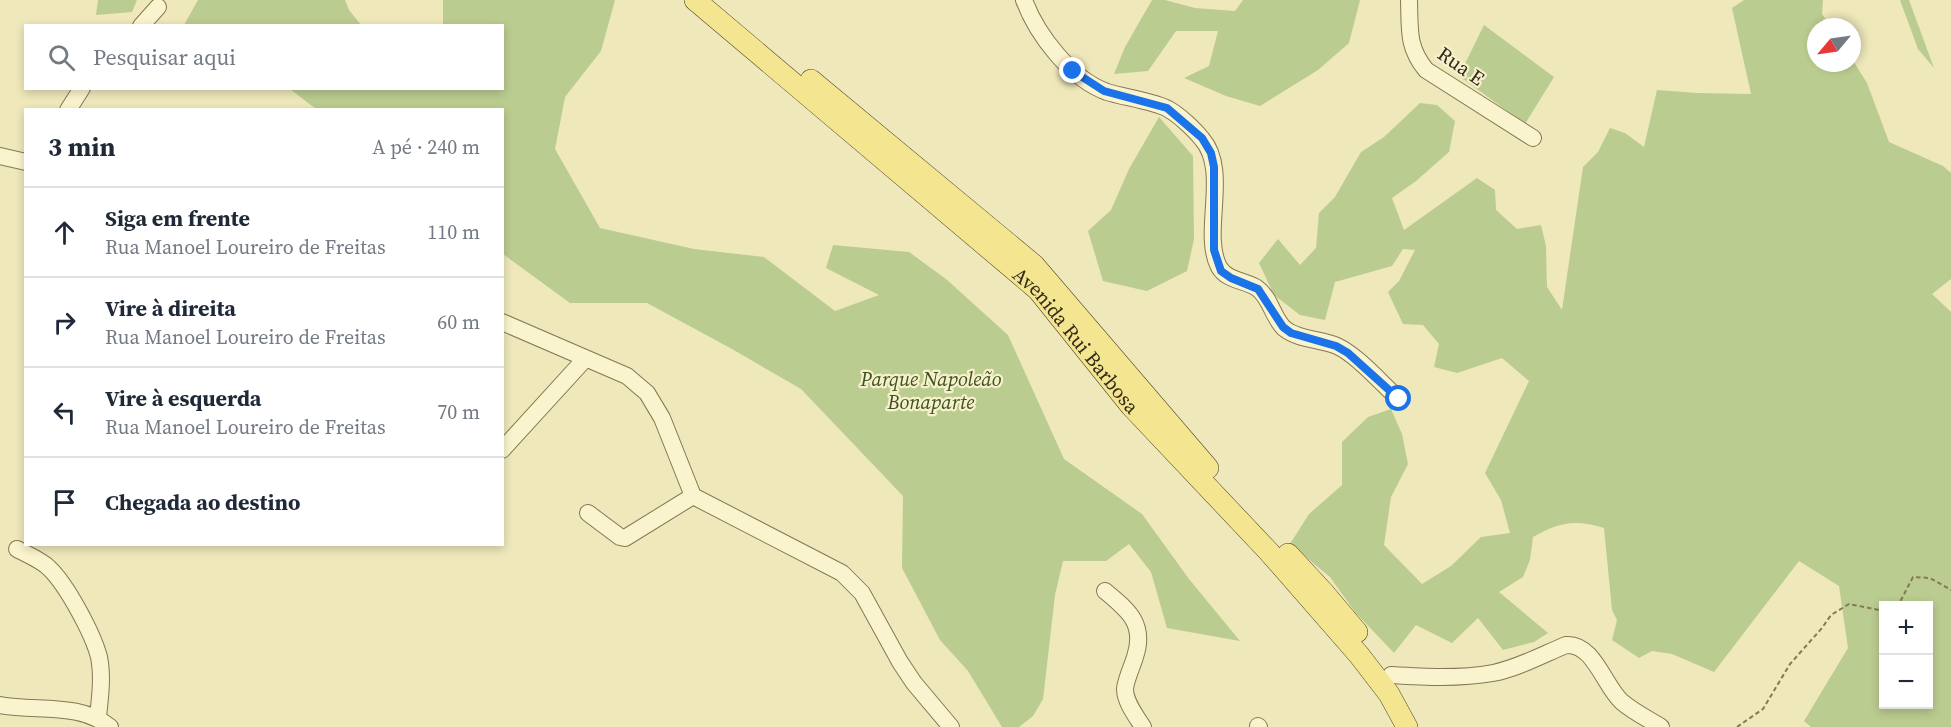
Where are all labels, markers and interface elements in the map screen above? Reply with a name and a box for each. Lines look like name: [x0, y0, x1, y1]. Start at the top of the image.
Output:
north arrow: [1807, 18, 1861, 72]
search box: [24, 24, 504, 90]
street label: Rua E: [1432, 40, 1490, 92]
icon: search: [45, 41, 78, 74]
text: Pesquisar aqui: [93, 42, 236, 72]
route end: [1059, 57, 1085, 83]
text: 3 min: [48, 129, 115, 165]
text: A pé · 240 m: [372, 133, 480, 161]
text: Siga em frente: [105, 203, 250, 233]
icon: ahead: [48, 216, 81, 249]
text: 110 m: [427, 218, 480, 246]
text: Rua Manoel Loureiro de Freitas: [105, 233, 386, 261]
street label: Avenida Rui Barbosa: [1007, 261, 1146, 421]
text: Vire à direita: [105, 293, 236, 323]
icon: right: [48, 306, 81, 339]
text: 60 m: [437, 308, 480, 336]
text: Rua Manoel Loureiro de Freitas: [105, 323, 386, 351]
park label: Parque Napoleão Bonaparte: [860, 365, 1002, 416]
text: Vire à esquerda: [105, 383, 261, 413]
route start: [1385, 385, 1411, 411]
icon: left: [48, 396, 81, 429]
text: 70 m: [437, 398, 480, 426]
text: Rua Manoel Loureiro de Freitas: [105, 413, 386, 441]
icon: arrive: [48, 486, 81, 519]
text: Chegada ao destino: [105, 487, 300, 517]
map controls: [1879, 601, 1933, 709]
button: +: [1879, 601, 1933, 655]
button: −: [1879, 655, 1933, 709]

